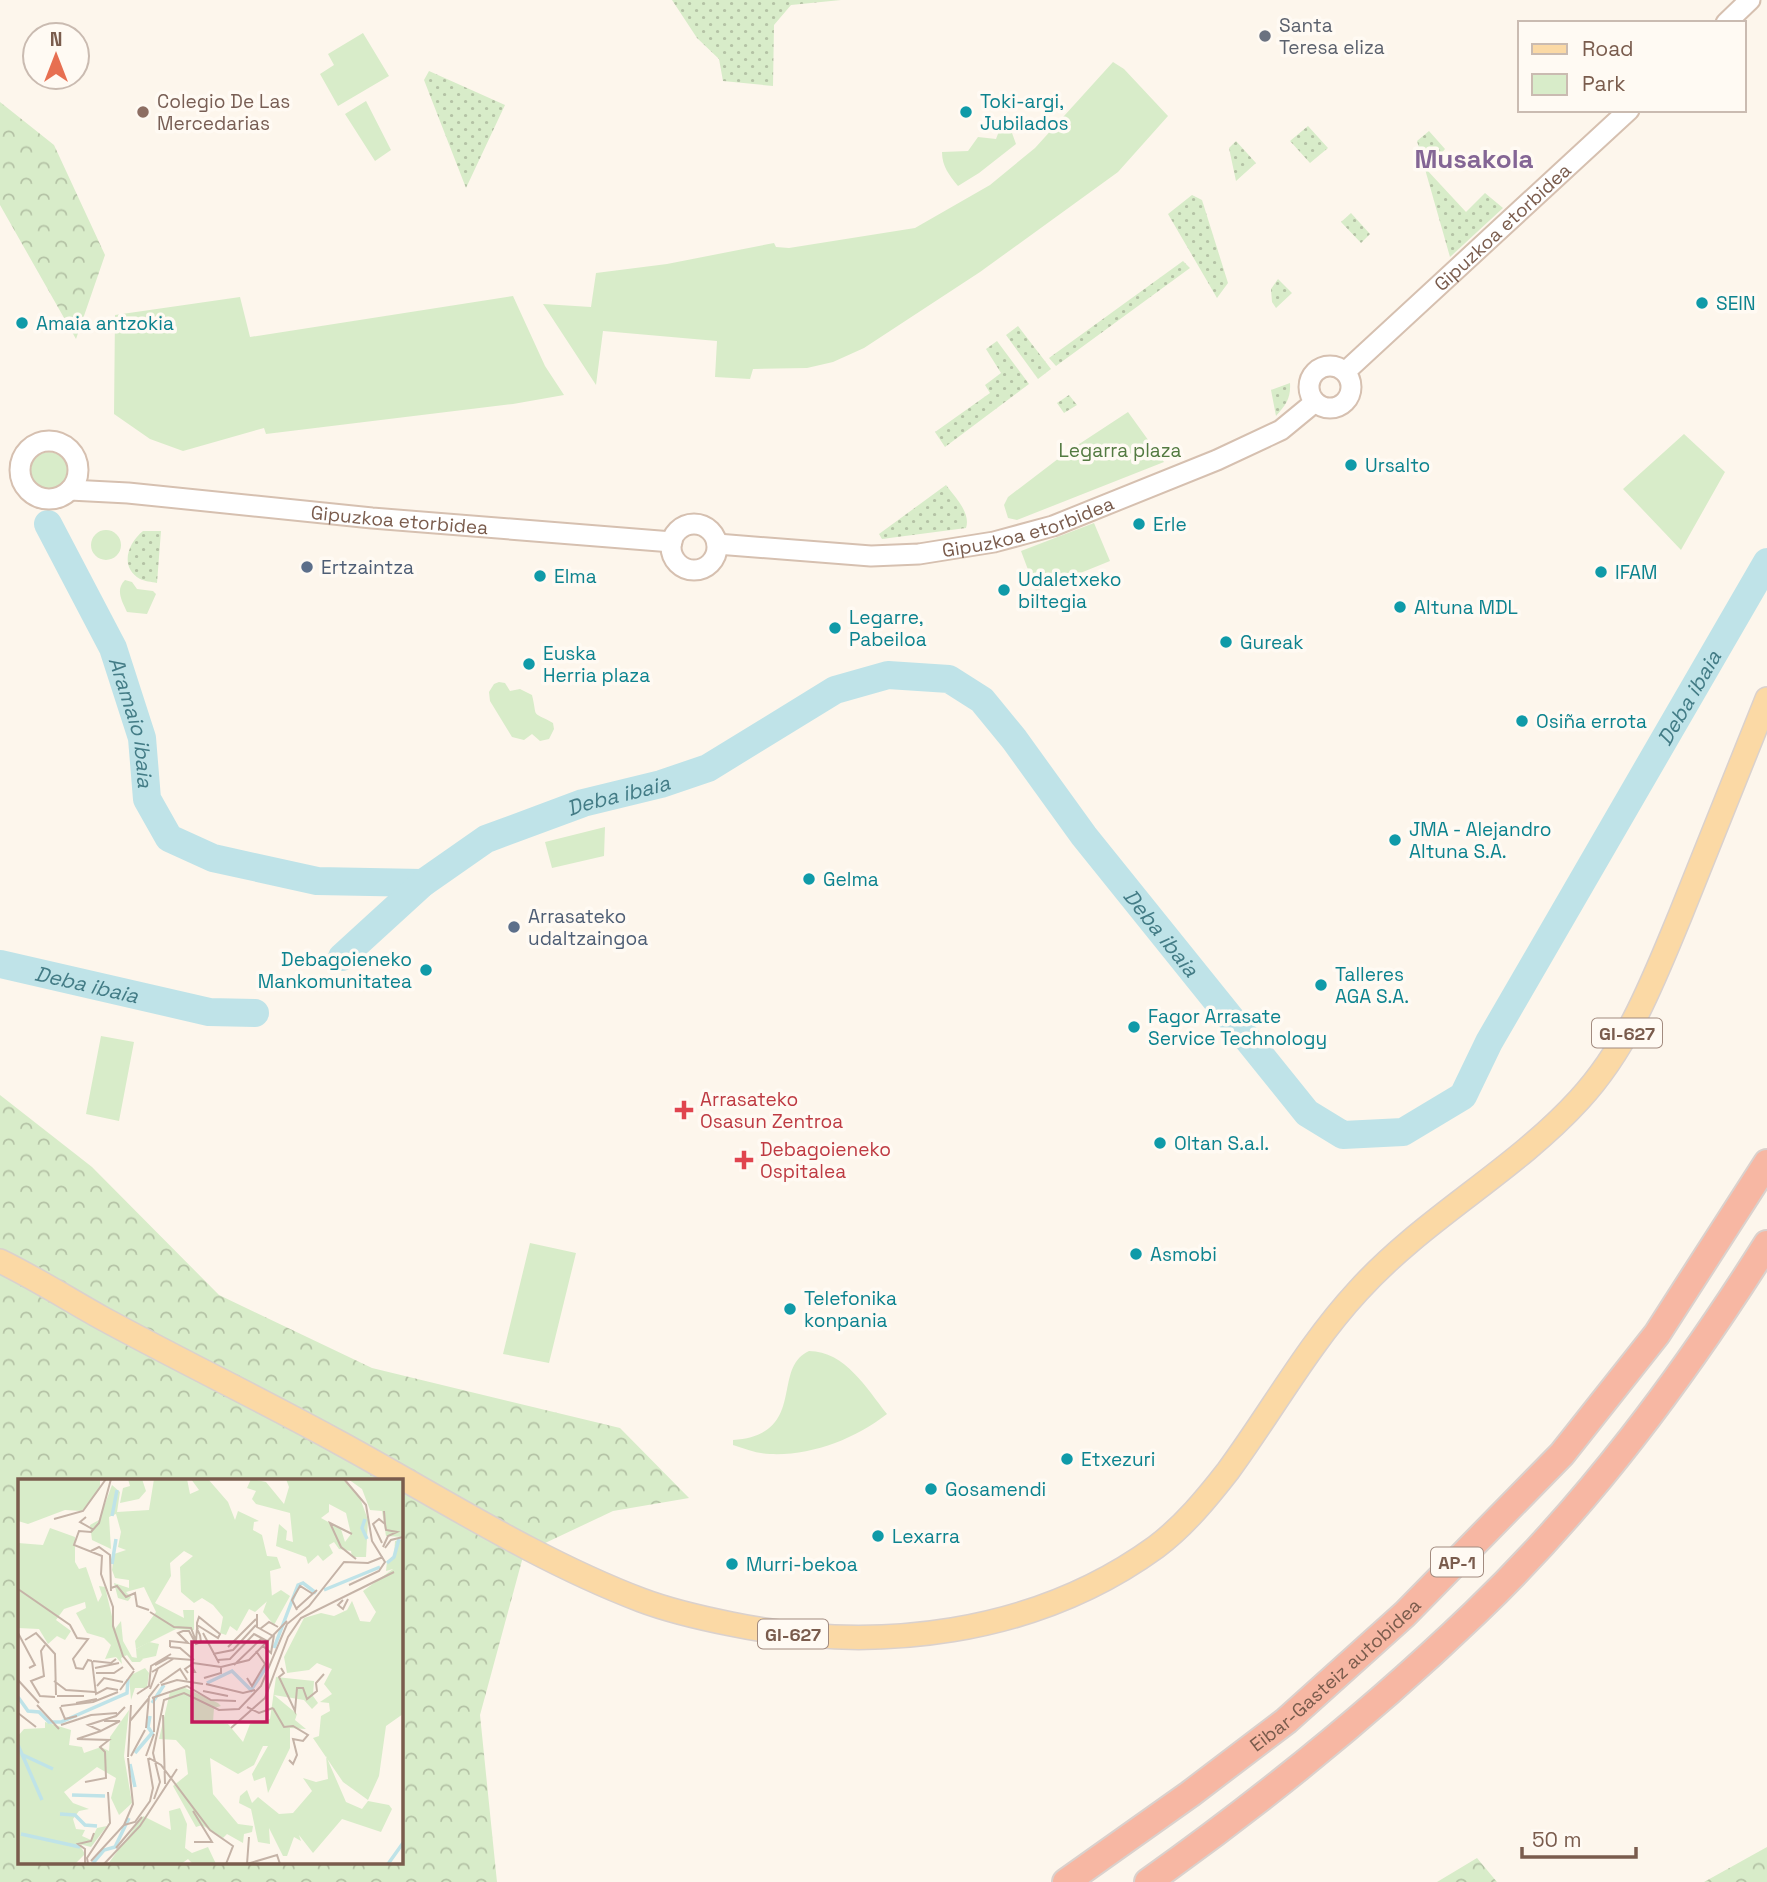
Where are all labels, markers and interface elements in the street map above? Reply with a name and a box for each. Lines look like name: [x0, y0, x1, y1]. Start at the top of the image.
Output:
place label: Santa Teresa eliza: [1279, 13, 1385, 60]
north arrow: [21, 21, 91, 91]
legend: [1518, 21, 1746, 112]
text: N: [50, 27, 62, 52]
marker: Santa Teresa eliza: [1257, 28, 1273, 44]
text: Road: [1582, 35, 1634, 62]
text: Park: [1582, 70, 1626, 97]
place label: Colegio De Las Mercedarias: [157, 89, 290, 136]
place label: Toki-argi, Jubilados: [980, 89, 1069, 136]
marker: Colegio De Las Mercedarias: [135, 104, 151, 120]
marker: Toki-argi, Jubilados: [958, 104, 974, 120]
district label: Musakola: [1414, 142, 1534, 176]
street label: Gipuzkoa etorbidea: [1428, 157, 1576, 296]
place label: SEIN: [1716, 291, 1756, 316]
marker: SEIN: [1694, 295, 1710, 311]
place label: Amaia antzokia: [36, 311, 174, 336]
marker: Amaia antzokia: [14, 315, 30, 331]
park label: Legarra plaza: [1058, 438, 1182, 463]
place label: Ursalto: [1365, 453, 1430, 478]
marker: Ursalto: [1343, 457, 1359, 473]
street label: Gipuzkoa etorbidea: [940, 490, 1117, 563]
street label: Gipuzkoa etorbidea: [310, 499, 489, 540]
place label: Erle: [1153, 512, 1187, 537]
marker: Erle: [1131, 516, 1147, 532]
place label: Ertzaintza: [321, 555, 414, 580]
marker: Ertzaintza: [299, 559, 315, 575]
place label: IFAM: [1615, 560, 1657, 585]
place label: Elma: [554, 564, 597, 589]
marker: IFAM: [1593, 564, 1609, 580]
place label: Udaletxeko biltegia: [1018, 567, 1121, 614]
marker: Elma: [532, 568, 548, 584]
marker: Udaletxeko biltegia: [996, 582, 1012, 598]
place label: Altuna MDL: [1414, 595, 1518, 620]
marker: Altuna MDL: [1392, 599, 1408, 615]
place label: Legarre, Pabeiloa: [849, 605, 927, 652]
marker: Legarre, Pabeiloa: [827, 620, 843, 636]
place label: Gureak: [1240, 630, 1303, 655]
marker: Gureak: [1218, 634, 1234, 650]
place label: Euska Herria plaza: [543, 641, 650, 688]
water label: Deba ibaia: [1650, 645, 1727, 750]
water label: Aramaio ibaia: [103, 653, 160, 790]
marker: Euska Herria plaza: [521, 656, 537, 672]
place label: Osiña errota: [1536, 709, 1647, 734]
marker: Osiña errota: [1514, 713, 1530, 729]
water label: Deba ibaia: [563, 768, 674, 821]
place label: JMA - Alejandro Altuna S.A.: [1409, 817, 1551, 864]
marker: JMA - Alejandro Altuna S.A.: [1387, 832, 1403, 848]
place label: Gelma: [823, 867, 879, 892]
marker: Gelma: [801, 871, 817, 887]
water label: Deba ibaia: [1118, 883, 1206, 983]
place label: Arrasateko udaltzaingoa: [528, 904, 648, 951]
marker: Arrasateko udaltzaingoa: [506, 919, 522, 935]
place label: Debagoieneko Mankomunitatea: [258, 947, 412, 994]
water label: Deba ibaia: [32, 959, 142, 1009]
marker: Debagoieneko Mankomunitatea: [418, 962, 434, 978]
place label: Talleres AGA S.A.: [1335, 962, 1409, 1009]
marker: Talleres AGA S.A.: [1313, 977, 1329, 993]
place label: Fagor Arrasate Service Technology: [1148, 1004, 1327, 1051]
road number: GI-627: [1592, 1018, 1662, 1048]
marker: Fagor Arrasate Service Technology: [1126, 1019, 1142, 1035]
place label: Arrasateko Osasun Zentroa: [700, 1087, 843, 1134]
marker: Arrasateko Osasun Zentroa: [674, 1100, 694, 1120]
place label: Oltan S.a.l.: [1174, 1131, 1269, 1156]
marker: Oltan S.a.l.: [1152, 1135, 1168, 1151]
place label: Debagoieneko Ospitalea: [760, 1137, 891, 1184]
marker: Debagoieneko Ospitalea: [734, 1150, 754, 1170]
place label: Asmobi: [1150, 1242, 1217, 1267]
marker: Asmobi: [1128, 1246, 1144, 1262]
place label: Telefonika konpania: [804, 1286, 897, 1333]
marker: Telefonika konpania: [782, 1301, 798, 1317]
place label: Etxezuri: [1081, 1447, 1155, 1472]
marker: Etxezuri: [1059, 1451, 1075, 1467]
place label: Gosamendi: [945, 1477, 1046, 1502]
inset map: [18, 1479, 402, 1864]
marker: Gosamendi: [923, 1481, 939, 1497]
place label: Lexarra: [892, 1524, 960, 1549]
marker: Lexarra: [870, 1528, 886, 1544]
road number: AP-1: [1431, 1548, 1483, 1576]
place label: Murri-bekoa: [746, 1552, 858, 1577]
marker: Murri-bekoa: [724, 1556, 740, 1572]
street label: Eibar-Gasteiz autobidea: [1244, 1593, 1426, 1757]
road number: GI-627: [758, 1619, 828, 1648]
scale bar: [1522, 1815, 1636, 1859]
text: 50 m: [1532, 1826, 1582, 1853]

